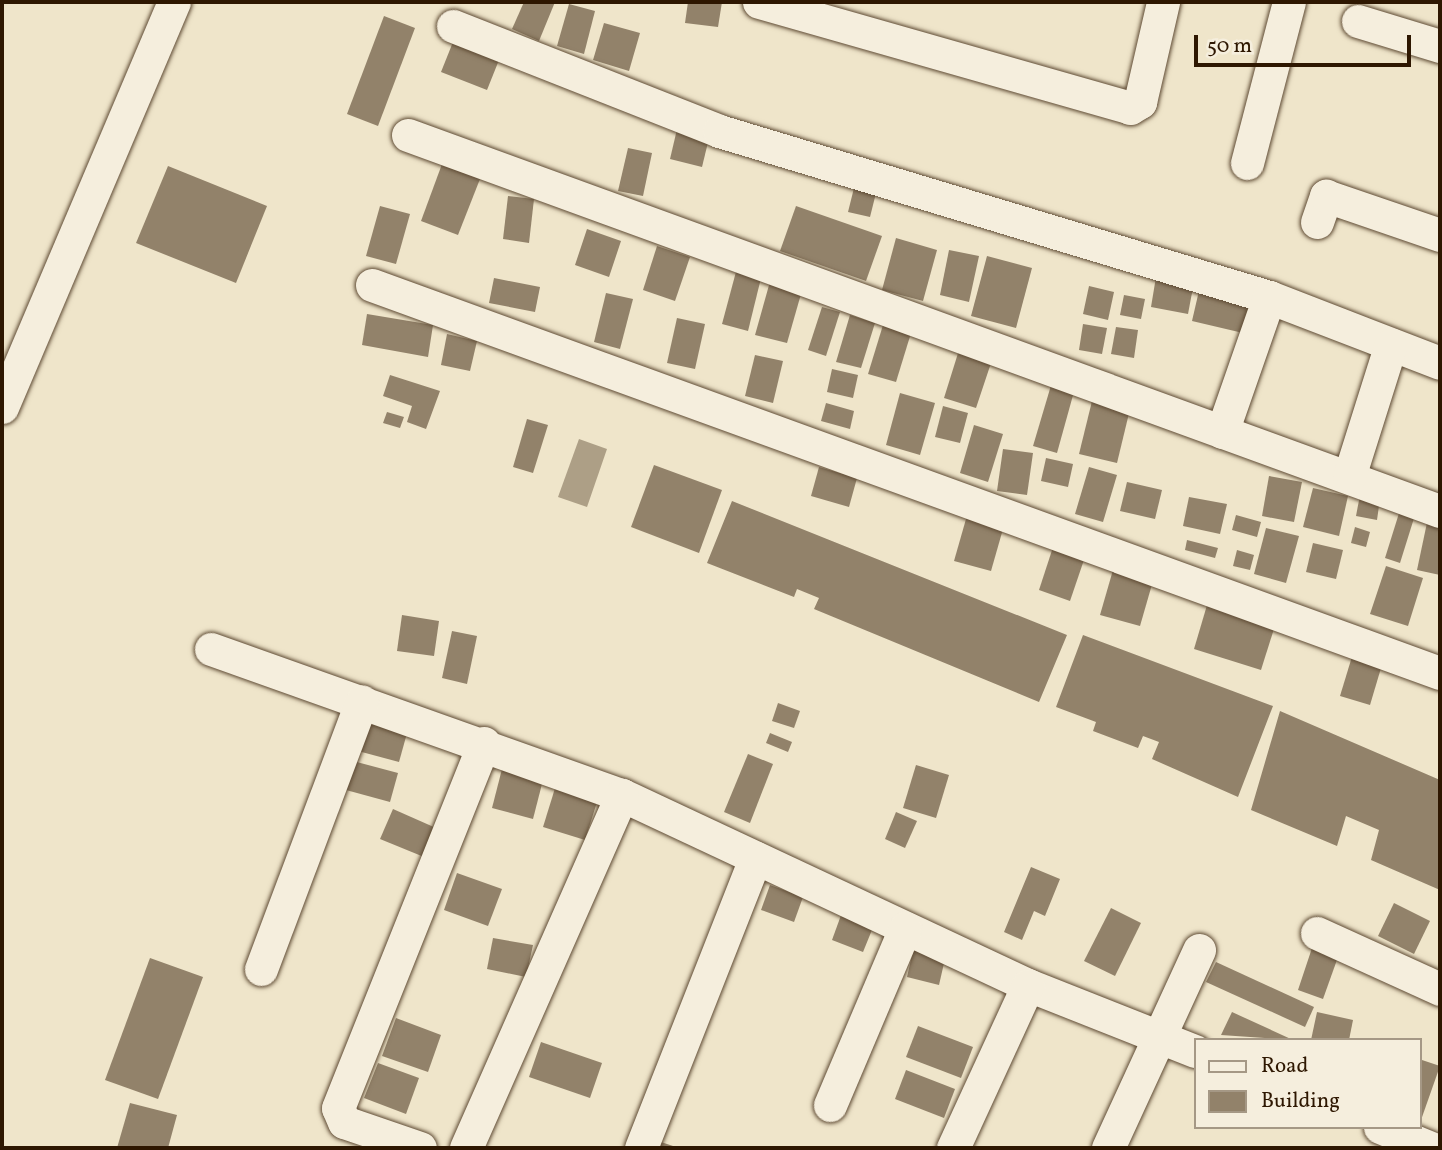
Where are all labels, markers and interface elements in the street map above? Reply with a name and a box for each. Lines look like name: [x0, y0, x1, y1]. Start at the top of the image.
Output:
scale bar: [1197, 21, 1414, 65]
text: 50 m: [1207, 32, 1252, 61]
legend: [1194, 1038, 1421, 1129]
text: Road: [1261, 1052, 1308, 1081]
text: Building: [1261, 1087, 1340, 1116]

